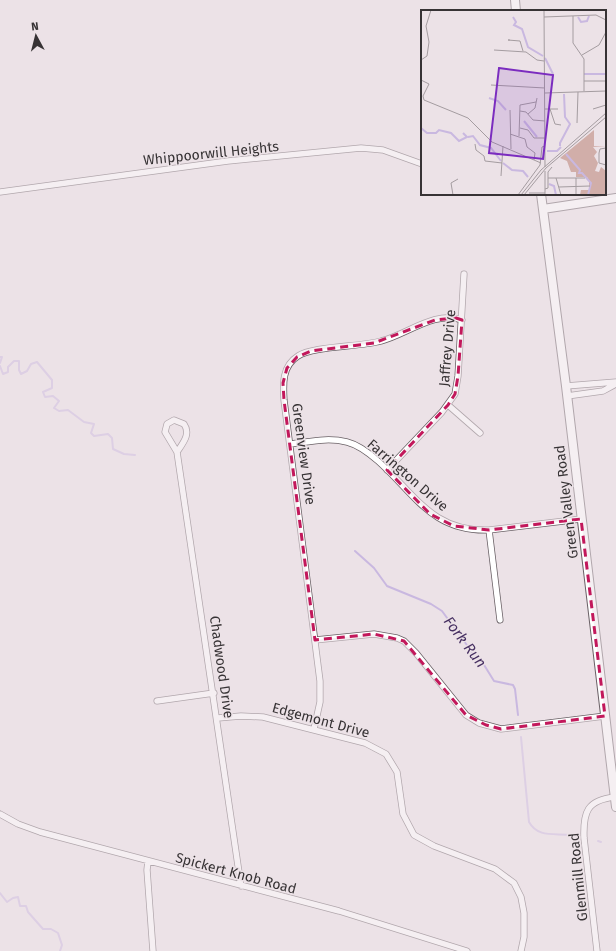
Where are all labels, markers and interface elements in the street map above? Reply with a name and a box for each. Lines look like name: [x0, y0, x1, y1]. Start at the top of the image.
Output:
inset map: [421, 10, 606, 195]
north arrow: [16, 16, 56, 56]
text: N: [30, 20, 39, 33]
street label: Whippoorwill Heights: [142, 138, 280, 169]
street label: Jaffrey Drive: [436, 309, 459, 387]
street label: Greenview Drive: [288, 402, 319, 506]
street label: Farrington Drive: [364, 436, 452, 515]
street label: Green Valley Road: [551, 444, 582, 560]
water label: Fork Run: [440, 613, 490, 671]
street label: Chadwood Drive: [206, 615, 237, 719]
street label: Edgemont Drive: [270, 699, 371, 742]
street label: Glenmill Road: [565, 832, 592, 922]
street label: Spickert Knob Road: [174, 849, 298, 898]

